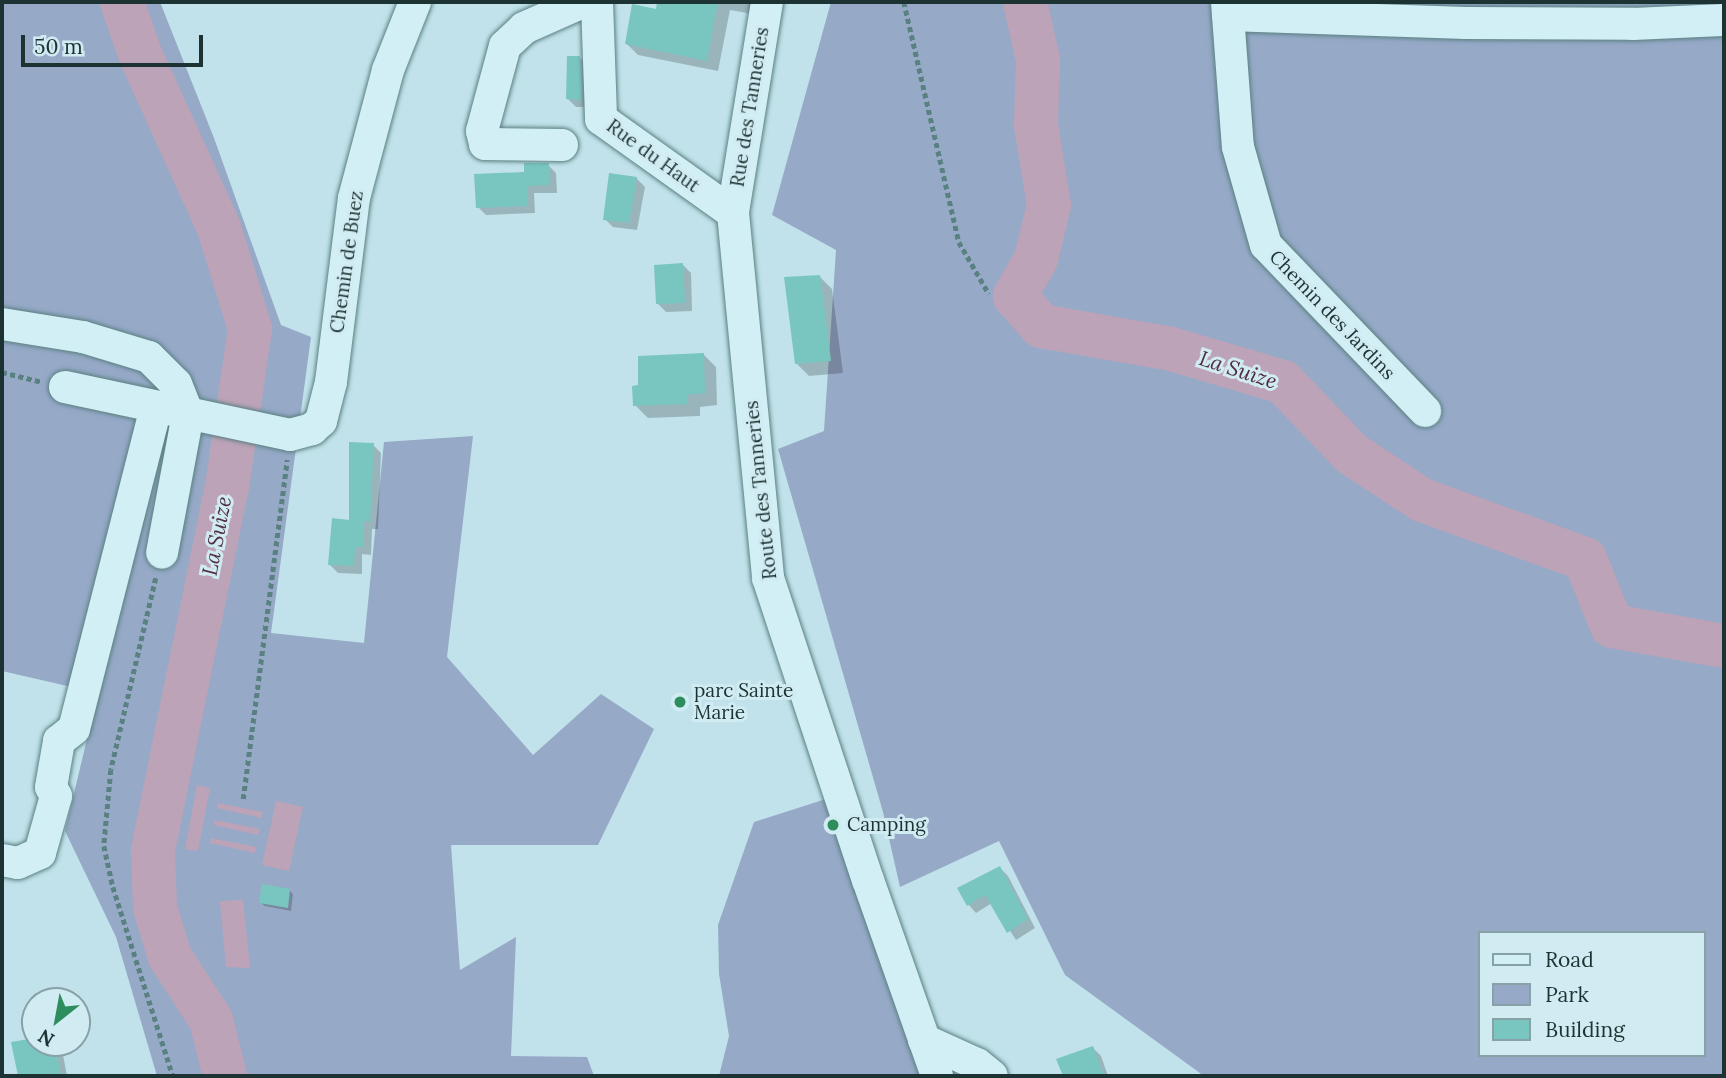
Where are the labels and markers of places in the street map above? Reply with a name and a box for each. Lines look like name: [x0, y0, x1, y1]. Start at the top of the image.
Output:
place label: parc Sainte Marie: [694, 680, 793, 724]
marker: parc Sainte Marie: [672, 694, 688, 710]
place label: Camping: [847, 814, 926, 836]
marker: Camping: [825, 817, 841, 833]

